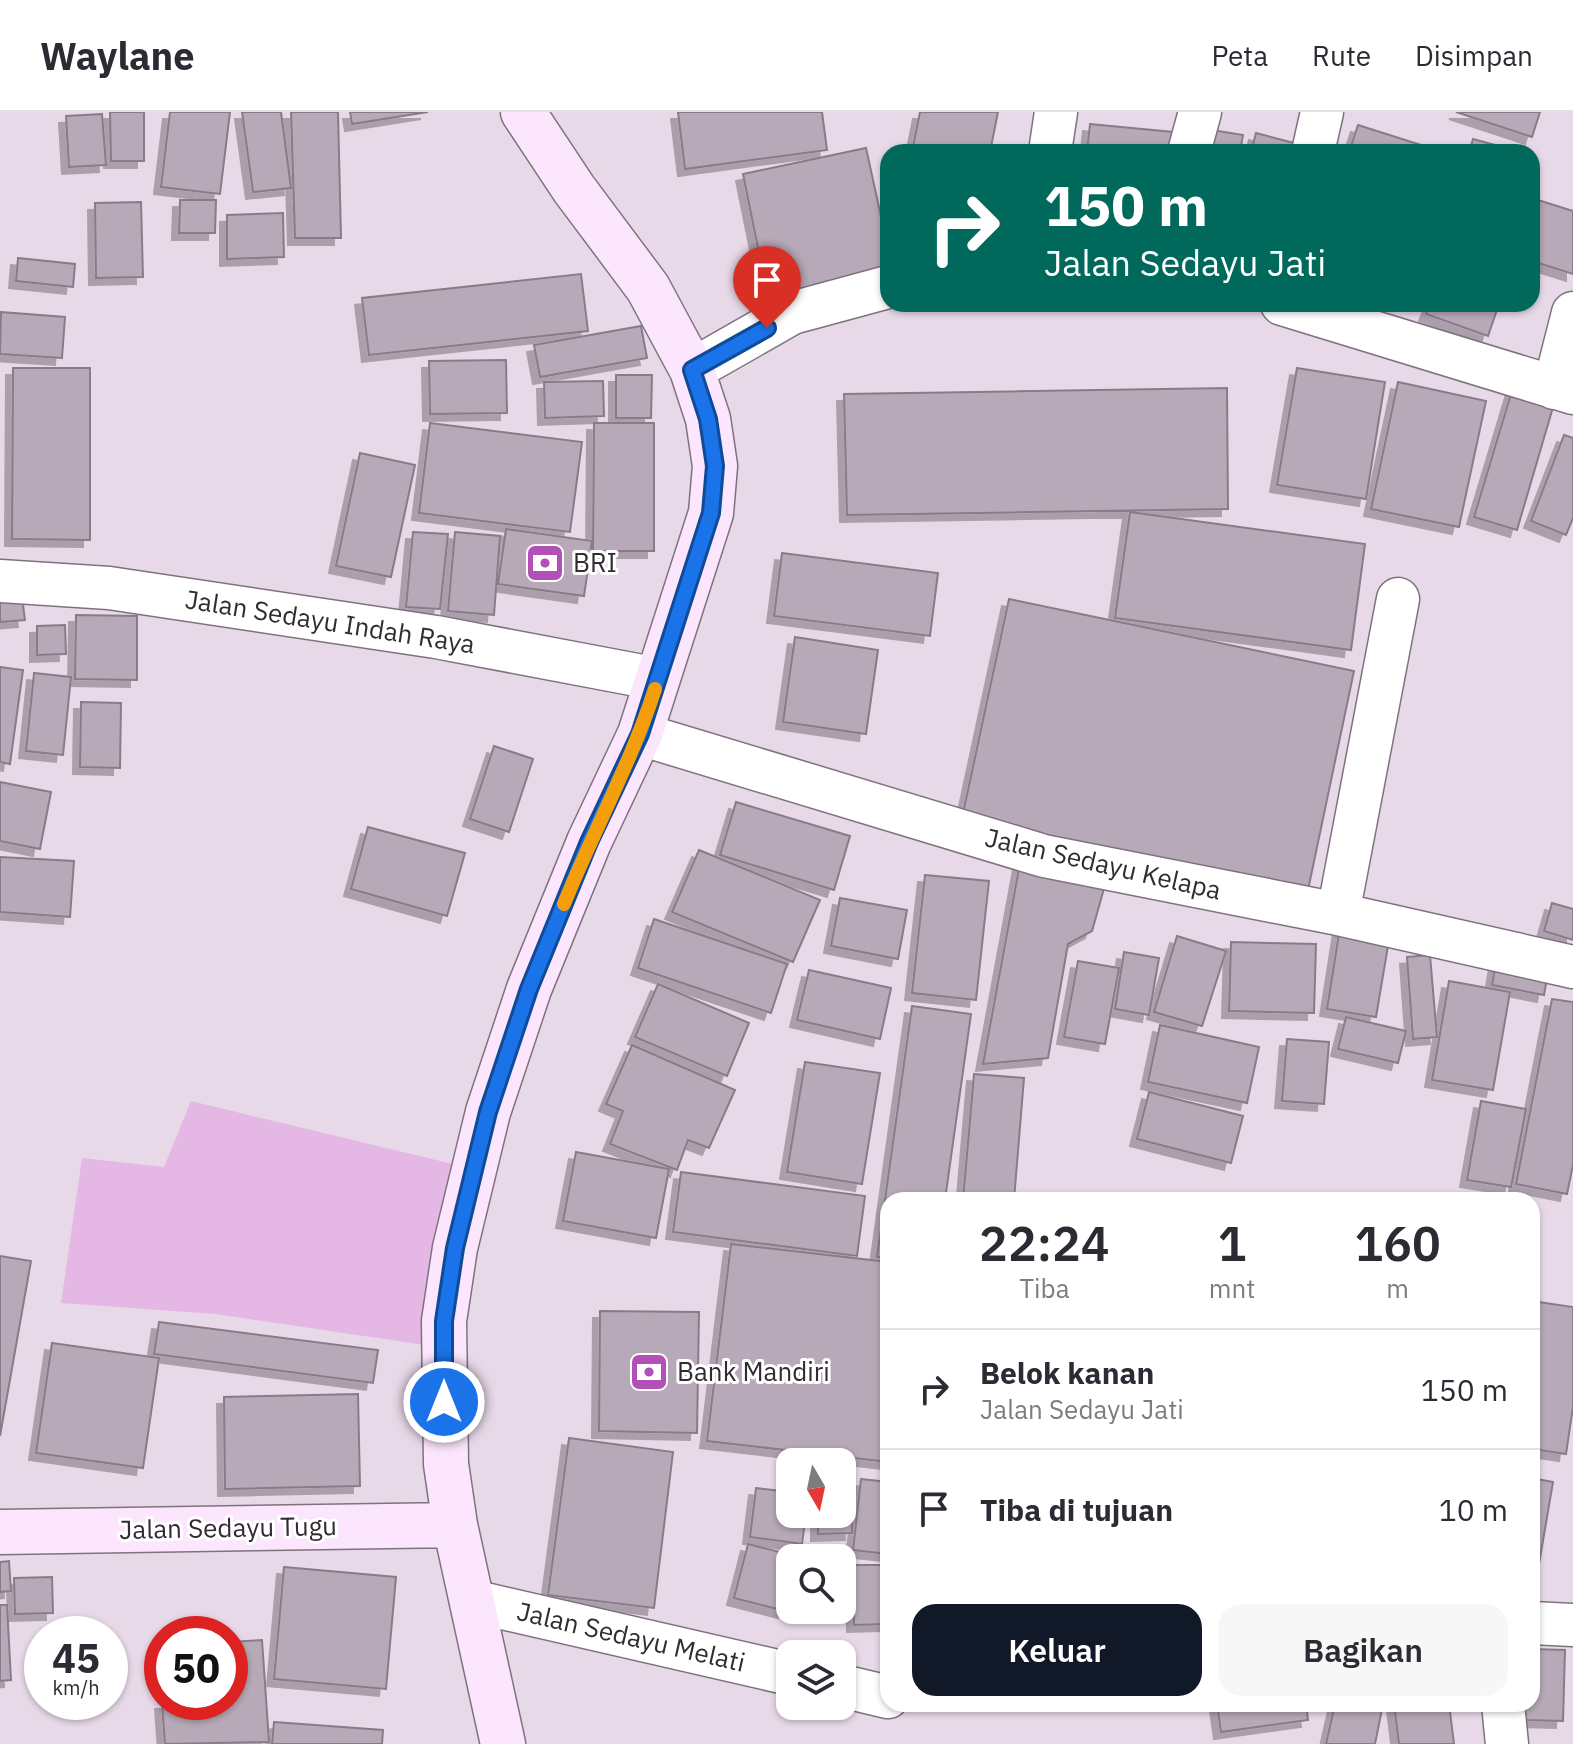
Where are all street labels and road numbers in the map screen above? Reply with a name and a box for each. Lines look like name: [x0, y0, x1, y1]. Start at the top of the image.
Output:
street label: Jalan Sedayu Indah Raya: [183, 581, 478, 661]
street label: Jalan Sedayu Kelapa: [982, 819, 1225, 907]
street label: Jalan Sedayu Tugu: [119, 1508, 337, 1546]
street label: Jalan Sedayu Melati: [514, 1593, 749, 1679]

